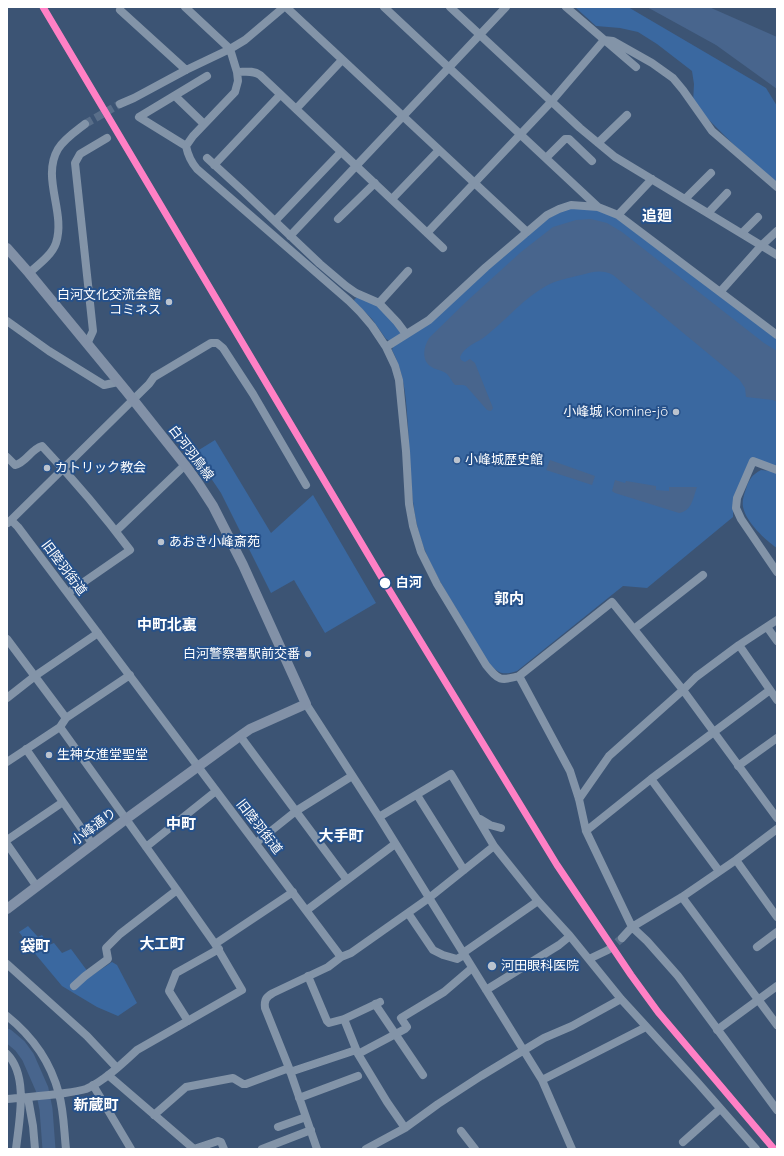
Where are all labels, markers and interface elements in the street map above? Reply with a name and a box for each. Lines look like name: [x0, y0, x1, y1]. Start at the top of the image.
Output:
district label: 追廻: [642, 207, 672, 225]
place label: 白河文化交流会館 コミネス: [57, 287, 161, 318]
marker: 白河文化交流会館 コミネス: [164, 297, 174, 307]
place label: 小峰城 Komine-jō: [563, 404, 668, 420]
marker: 小峰城 Komine-jō: [671, 407, 681, 417]
street label: 白河羽鳥線: [165, 422, 217, 484]
place label: 小峰城歴史館: [465, 452, 543, 468]
marker: 小峰城歴史館: [452, 455, 462, 465]
place label: カトリック教会: [55, 460, 146, 476]
marker: カトリック教会: [42, 463, 52, 473]
place label: あおき小峰斎苑: [169, 534, 260, 550]
street label: 旧陸羽街道: [38, 537, 90, 599]
marker: あおき小峰斎苑: [156, 537, 166, 547]
place label: 白河: [396, 575, 422, 591]
marker: 白河: [378, 576, 392, 590]
district label: 郭内: [494, 590, 524, 608]
district label: 中町北裏: [137, 616, 197, 634]
place label: 白河警察署駅前交番: [183, 646, 300, 662]
marker: 白河警察署駅前交番: [303, 649, 313, 659]
place label: 生神女進堂聖堂: [57, 747, 148, 763]
marker: 生神女進堂聖堂: [44, 750, 54, 760]
street label: 旧陸羽街道: [233, 797, 285, 857]
street label: 小峰通り: [69, 805, 119, 849]
district label: 中町: [166, 815, 196, 833]
district label: 大手町: [319, 827, 363, 845]
district label: 大工町: [140, 935, 184, 953]
district label: 袋町: [20, 937, 50, 955]
place label: 河田眼科医院: [501, 958, 579, 974]
marker: 河田眼科医院: [486, 960, 498, 972]
district label: 新蔵町: [74, 1096, 118, 1114]

